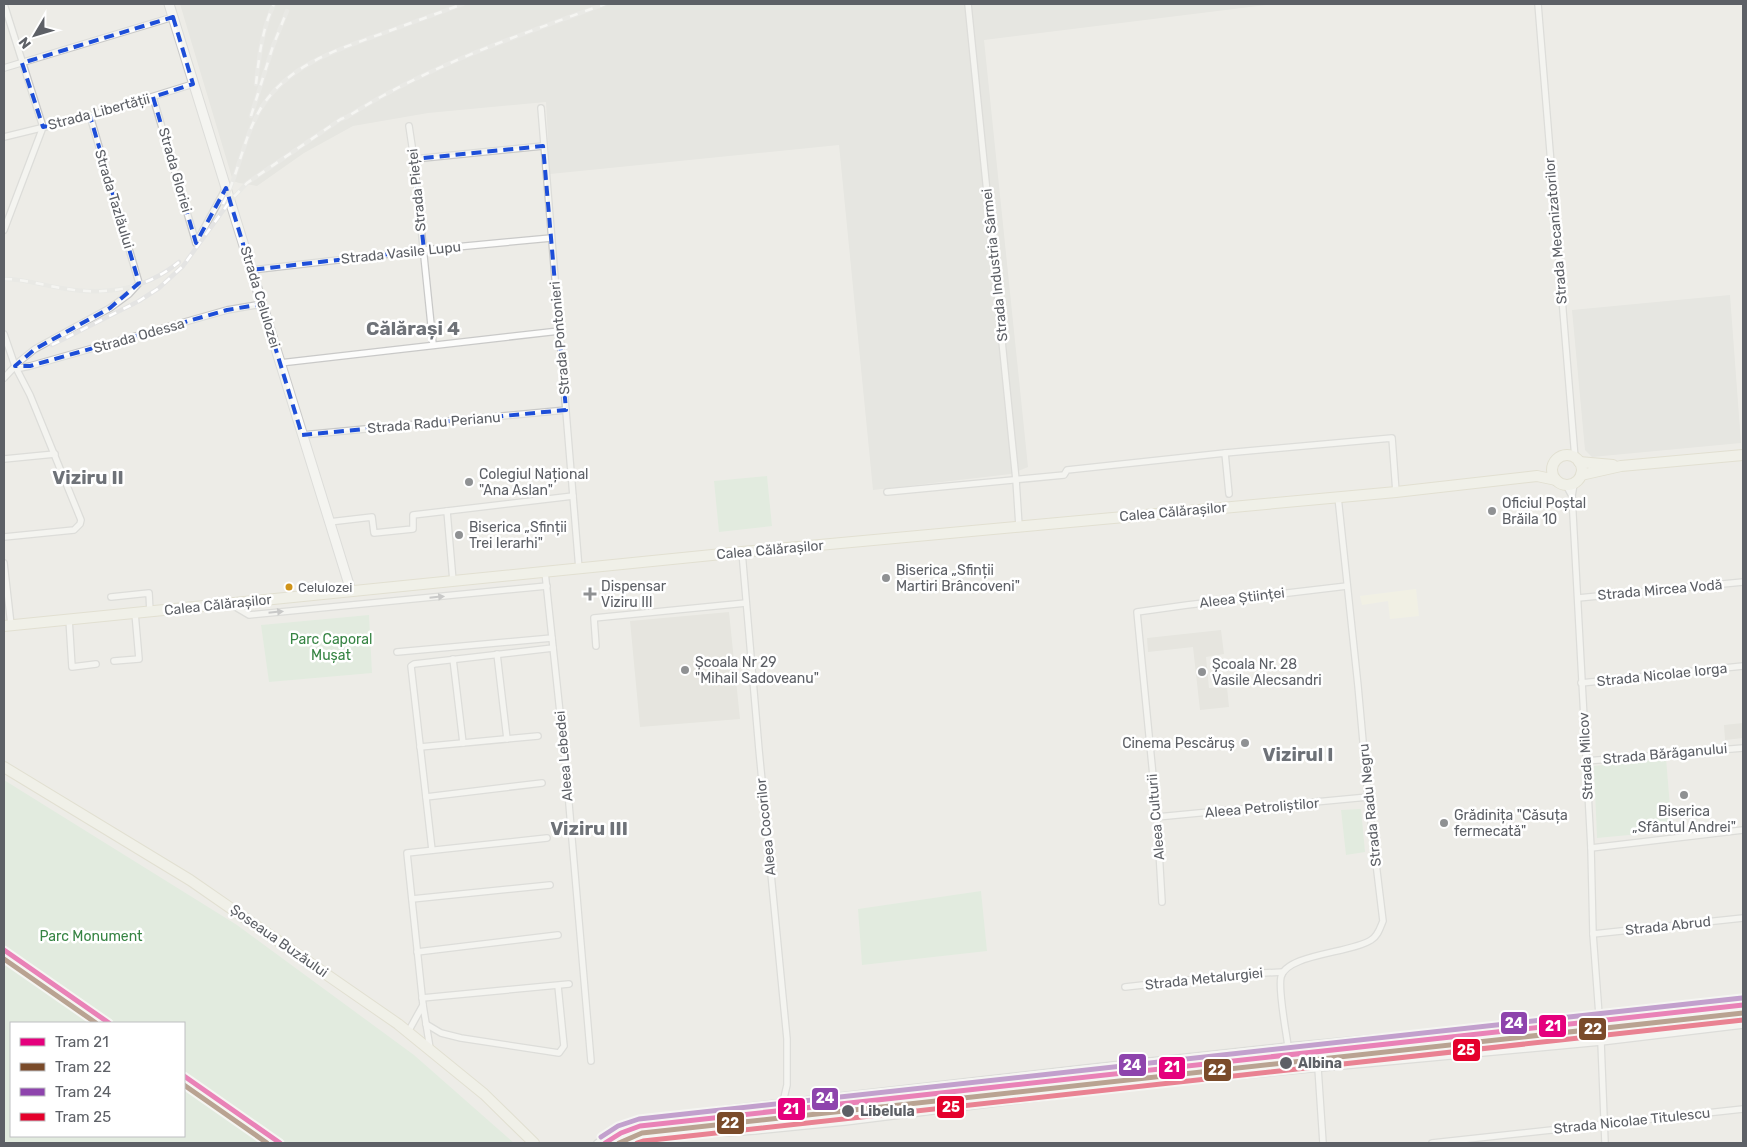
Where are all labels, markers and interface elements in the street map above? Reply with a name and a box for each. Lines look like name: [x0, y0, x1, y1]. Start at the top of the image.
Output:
north arrow: [10, 10, 60, 60]
text: N: [15, 33, 35, 52]
street label: Strada Libertății: [46, 90, 152, 134]
street label: Strada Gloriei: [155, 126, 195, 214]
street label: Strada Tazlăului: [91, 147, 137, 251]
street label: Strada Pieței: [404, 148, 430, 232]
street label: Strada Mecanizatorilor: [1541, 157, 1571, 305]
street label: Strada Industria Sârmei: [979, 188, 1011, 342]
street label: Strada Vasile Lupu: [340, 238, 462, 268]
street label: Strada Celulozei: [236, 244, 284, 350]
street label: Strada Pontonieri: [547, 281, 573, 395]
street label: Strada Odessa: [91, 315, 187, 357]
district label: Călărași 4: [366, 317, 460, 340]
street label: Strada Radu Perianu: [367, 409, 501, 437]
district label: Viziru II: [52, 466, 124, 489]
place label: Colegiul Național "Ana Aslan": [479, 466, 589, 499]
marker: Colegiul Național "Ana Aslan": [463, 476, 475, 488]
place label: Oficiul Poștal Brăila 10: [1502, 495, 1586, 528]
street label: Calea Călărașilor: [1119, 499, 1228, 525]
marker: Oficiul Poștal Brăila 10: [1486, 505, 1498, 517]
place label: Biserica „Sfinții Trei Ierarhi": [469, 519, 567, 552]
marker: Biserica „Sfinții Trei Ierarhi": [453, 529, 465, 541]
street label: Calea Călărașilor: [716, 537, 825, 563]
place label: Biserica „Sfinții Martiri Brâncoveni": [896, 562, 1020, 595]
marker: Biserica „Sfinții Martiri Brâncoveni": [880, 572, 892, 584]
street label: Strada Mircea Vodă: [1597, 576, 1723, 604]
place label: Dispensar Viziru III: [601, 578, 667, 611]
place label: Celulozei: [298, 580, 352, 595]
marker: Celulozei: [284, 582, 294, 592]
street label: Aleea Științei: [1198, 584, 1286, 612]
marker: Dispensar Viziru III: [583, 587, 597, 601]
street label: Calea Călărașilor: [163, 591, 273, 619]
one-way arrow: [430, 592, 446, 600]
one-way arrow: [268, 608, 284, 616]
park label: Parc Caporal Mușat: [290, 631, 372, 664]
place label: Școala Nr 29 "Mihail Sadoveanu": [695, 654, 819, 687]
place label: Școala Nr. 28 Vasile Alecsandri: [1212, 656, 1322, 689]
street label: Strada Nicolae Iorga: [1596, 660, 1728, 690]
marker: Școala Nr 29 "Mihail Sadoveanu": [679, 664, 691, 676]
marker: Școala Nr. 28 Vasile Alecsandri: [1196, 666, 1208, 678]
street label: Aleea Lebedei: [552, 710, 576, 802]
street label: Strada Milcov: [1575, 711, 1597, 800]
place label: Cinema Pescăruș: [1122, 735, 1235, 752]
marker: Cinema Pescăruș: [1239, 737, 1251, 749]
street label: Strada Bărăganului: [1602, 740, 1728, 768]
district label: Vizirul I: [1263, 743, 1333, 766]
street label: Strada Radu Negru: [1355, 743, 1385, 867]
street label: Aleea Culturii: [1144, 773, 1168, 861]
street label: Aleea Cocorilor: [752, 777, 780, 877]
marker: Biserica „Sfântul Andrei": [1678, 789, 1690, 801]
street label: Aleea Petroliștilor: [1204, 794, 1320, 821]
place label: Biserica „Sfântul Andrei": [1632, 803, 1736, 836]
place label: Grădinița "Căsuța fermecată": [1454, 807, 1568, 840]
district label: Viziru III: [550, 817, 628, 840]
marker: Grădinița "Căsuța fermecată": [1438, 817, 1450, 829]
street label: Șoseaua Buzăului: [227, 901, 331, 981]
street label: Strada Abrud: [1624, 913, 1712, 939]
park label: Parc Monument: [39, 928, 143, 945]
street label: Strada Metalurgiei: [1144, 964, 1264, 994]
line badge: 24: [1500, 1011, 1528, 1035]
line badge: 21: [1538, 1014, 1567, 1038]
text: 24: [1505, 1015, 1524, 1032]
line badge: 22: [1578, 1017, 1607, 1041]
text: 21: [1545, 1018, 1561, 1035]
text: 22: [1584, 1021, 1602, 1038]
legend: [10, 1022, 185, 1137]
text: Tram 21: [55, 1033, 109, 1051]
line badge: 25: [1452, 1038, 1481, 1062]
text: 25: [1457, 1042, 1475, 1059]
line badge: 24: [1118, 1053, 1147, 1077]
marker: Albina: [1278, 1055, 1294, 1071]
place label: Albina: [1298, 1055, 1342, 1072]
line badge: 21: [1158, 1056, 1186, 1080]
text: 24: [1123, 1057, 1142, 1074]
text: Tram 22: [55, 1058, 111, 1076]
line badge: 22: [1203, 1058, 1232, 1082]
text: 21: [1164, 1059, 1180, 1076]
text: 22: [1208, 1062, 1226, 1079]
text: Tram 24: [55, 1083, 111, 1101]
line badge: 24: [811, 1087, 839, 1111]
text: 24: [816, 1090, 835, 1107]
line badge: 25: [936, 1095, 965, 1119]
line badge: 21: [777, 1097, 806, 1121]
text: 25: [942, 1099, 960, 1116]
text: 21: [783, 1101, 799, 1118]
marker: Libelula: [840, 1103, 856, 1119]
place label: Libelula: [860, 1103, 915, 1120]
street label: Strada Nicolae Titulescu: [1553, 1104, 1711, 1138]
text: Tram 25: [55, 1108, 111, 1126]
line badge: 22: [716, 1111, 745, 1135]
text: 22: [721, 1115, 739, 1132]

